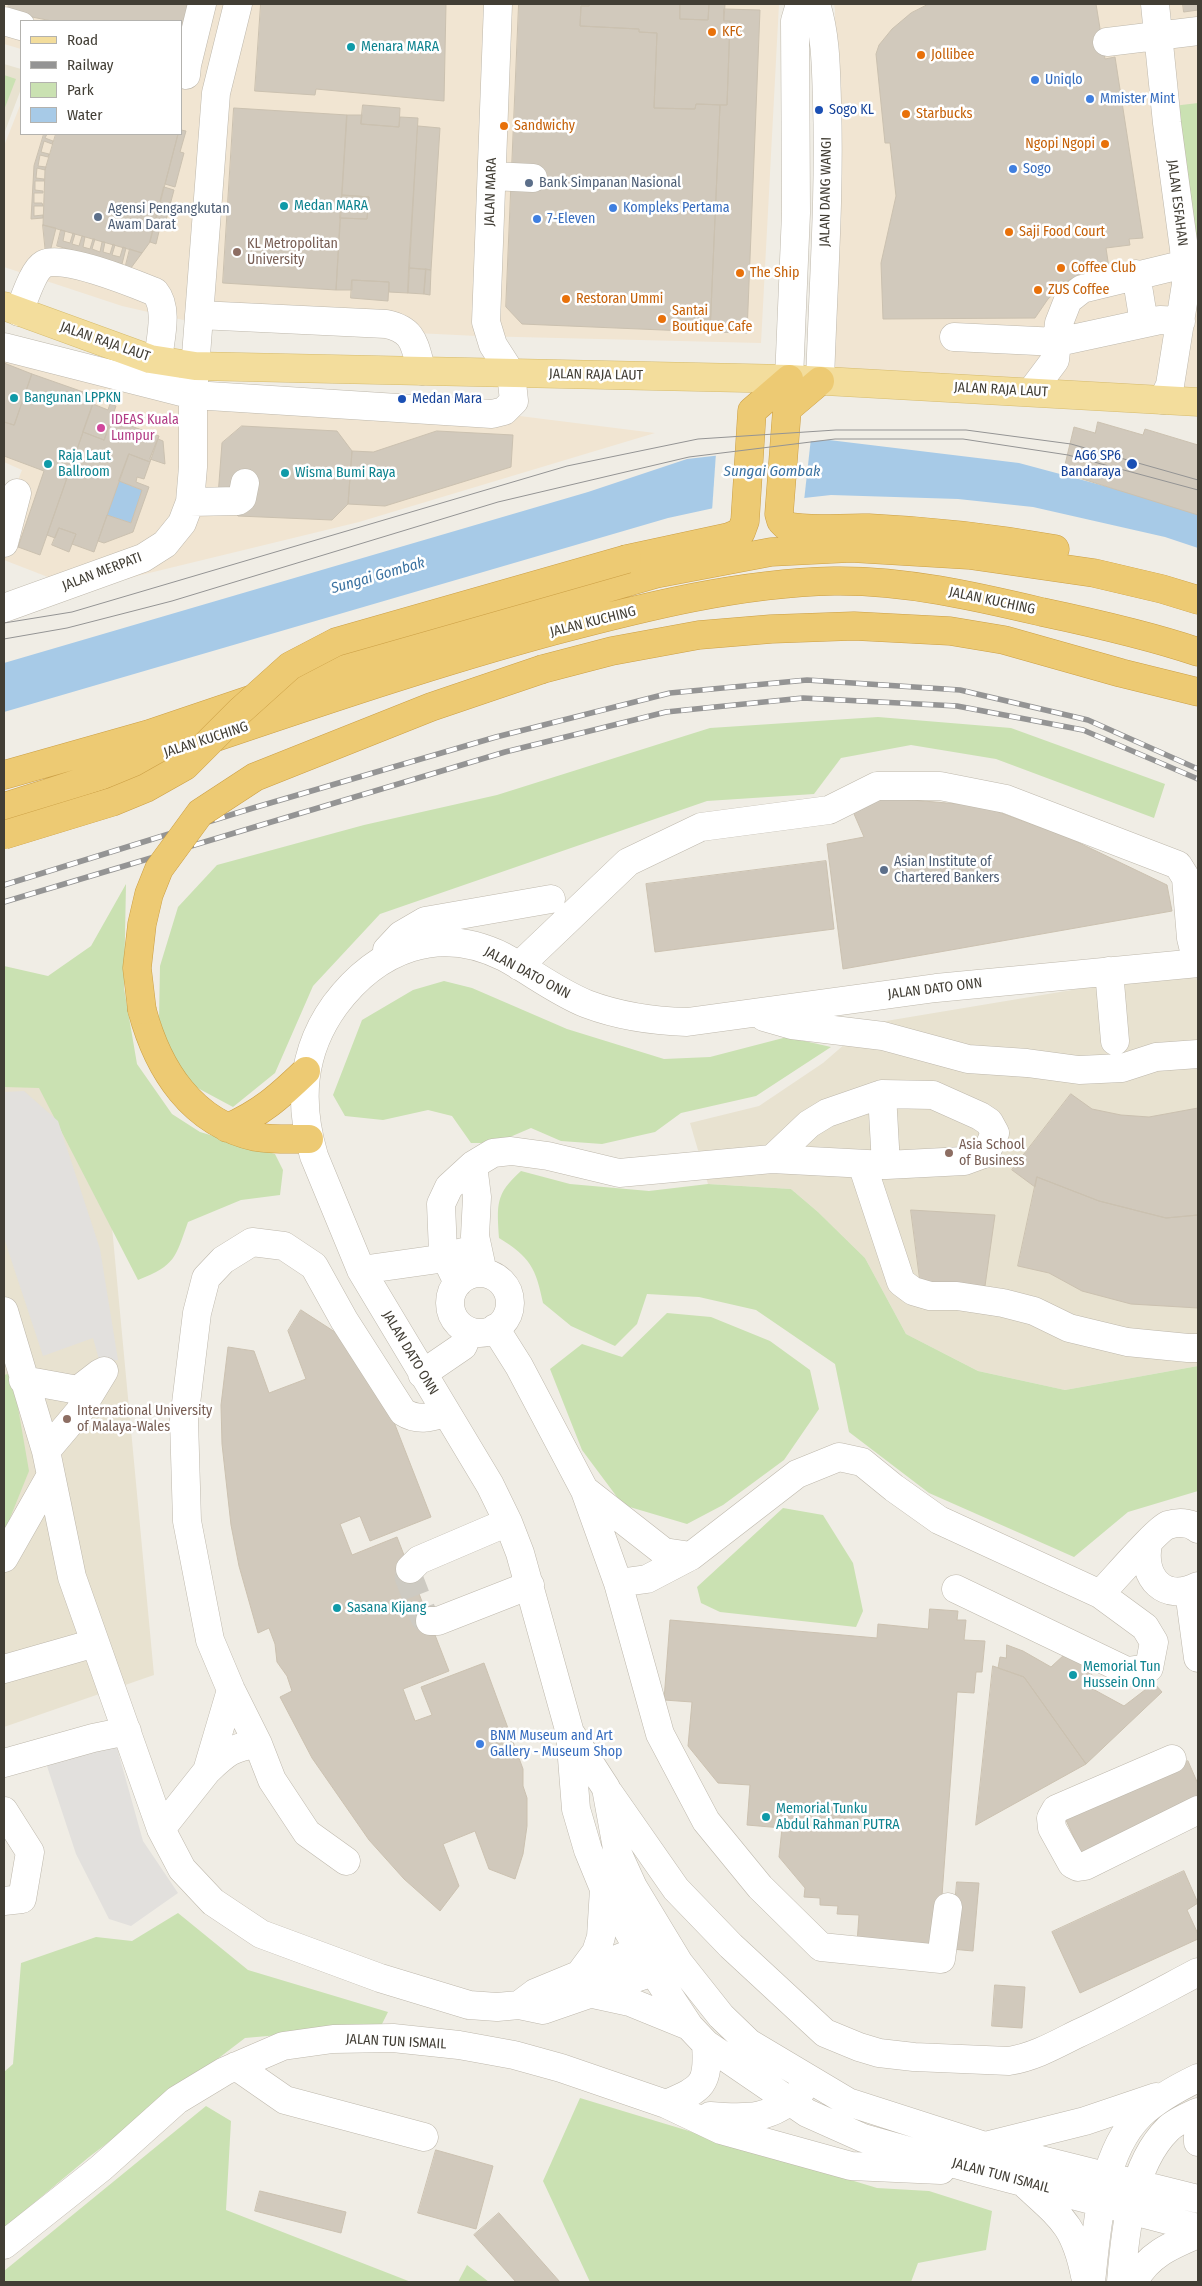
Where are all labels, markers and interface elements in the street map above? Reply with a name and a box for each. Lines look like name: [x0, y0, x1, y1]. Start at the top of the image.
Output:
legend: [20, 20, 182, 135]
place label: KFC: [722, 24, 742, 40]
marker: KFC: [706, 26, 718, 38]
text: Road: [67, 31, 98, 49]
place label: Menara MARA: [361, 39, 439, 55]
marker: Menara MARA: [345, 41, 357, 53]
place label: Jollibee: [931, 47, 974, 63]
marker: Jollibee: [915, 49, 927, 61]
text: Railway: [67, 56, 114, 74]
place label: Uniqlo: [1045, 72, 1083, 88]
marker: Uniqlo: [1029, 74, 1041, 86]
text: Park: [67, 81, 94, 99]
place label: Mmister Mint: [1100, 91, 1175, 107]
marker: Mmister Mint: [1084, 93, 1096, 105]
place label: Sogo KL: [829, 102, 874, 118]
marker: Sogo KL: [813, 104, 825, 116]
text: Water: [67, 106, 102, 124]
place label: Starbucks: [916, 106, 972, 122]
marker: Starbucks: [900, 108, 912, 120]
place label: Sandwichy: [514, 118, 575, 134]
marker: Sandwichy: [498, 120, 510, 132]
place label: Ngopi Ngopi: [1025, 136, 1095, 152]
street label: JALAN DANG WANGI: [817, 137, 835, 247]
marker: Ngopi Ngopi: [1099, 138, 1111, 150]
street label: JALAN MARA: [481, 157, 501, 227]
street label: JALAN ESFAHAN: [1163, 159, 1191, 247]
place label: Sogo: [1023, 161, 1051, 177]
marker: Sogo: [1007, 163, 1019, 175]
place label: Bank Simpanan Nasional: [539, 175, 681, 191]
marker: Bank Simpanan Nasional: [523, 177, 535, 189]
place label: Medan MARA: [294, 198, 368, 214]
marker: Medan MARA: [278, 200, 290, 212]
place label: Kompleks Pertama: [623, 200, 730, 216]
place label: Agensi Pengangkutan Awam Darat: [108, 201, 230, 233]
marker: Kompleks Pertama: [607, 202, 619, 214]
marker: Agensi Pengangkutan Awam Darat: [92, 211, 104, 223]
place label: 7-Eleven: [547, 211, 595, 227]
marker: 7-Eleven: [531, 213, 543, 225]
place label: Saji Food Court: [1019, 224, 1105, 240]
marker: Saji Food Court: [1003, 226, 1015, 238]
place label: KL Metropolitan University: [247, 236, 338, 268]
marker: KL Metropolitan University: [231, 246, 243, 258]
place label: Coffee Club: [1071, 260, 1136, 276]
marker: Coffee Club: [1055, 262, 1067, 274]
place label: The Ship: [750, 265, 799, 281]
marker: The Ship: [734, 267, 746, 279]
place label: ZUS Coffee: [1048, 282, 1109, 298]
marker: ZUS Coffee: [1032, 284, 1044, 296]
place label: Restoran Ummi: [576, 291, 663, 307]
marker: Restoran Ummi: [560, 293, 572, 305]
place label: Santai Boutique Cafe: [672, 303, 752, 336]
marker: Santai Boutique Cafe: [656, 313, 668, 325]
street label: JALAN RAJA LAUT: [58, 319, 152, 365]
street label: JALAN RAJA LAUT: [549, 366, 643, 384]
street label: JALAN RAJA LAUT: [954, 379, 1048, 401]
place label: Bangunan LPPKN: [24, 390, 121, 406]
place label: Medan Mara: [412, 391, 482, 407]
marker: Bangunan LPPKN: [8, 392, 20, 404]
marker: Medan Mara: [396, 393, 408, 405]
place label: IDEAS Kuala Lumpur: [111, 412, 179, 444]
marker: IDEAS Kuala Lumpur: [95, 422, 107, 434]
place label: Raja Laut Ballroom: [58, 448, 111, 481]
place label: AG6 SP6 Bandaraya: [1061, 448, 1121, 481]
marker: AG6 SP6 Bandaraya: [1125, 457, 1139, 471]
marker: Raja Laut Ballroom: [42, 458, 54, 470]
water label: Sungai Gombak: [724, 463, 820, 481]
place label: Wisma Bumi Raya: [295, 465, 396, 481]
marker: Wisma Bumi Raya: [279, 467, 291, 479]
street label: JALAN MERPATI: [60, 549, 144, 595]
water label: Sungai Gombak: [329, 554, 427, 598]
street label: JALAN KUCHING: [947, 584, 1037, 618]
street label: JALAN KUCHING: [548, 603, 638, 641]
street label: JALAN KUCHING: [162, 718, 250, 762]
place label: Asian Institute of Chartered Bankers: [894, 854, 999, 886]
marker: Asian Institute of Chartered Bankers: [878, 864, 890, 876]
street label: JALAN DATO ONN: [481, 943, 573, 1003]
street label: JALAN DATO ONN: [887, 975, 983, 1003]
place label: Asia School of Business: [959, 1137, 1025, 1170]
marker: Asia School of Business: [943, 1147, 955, 1159]
street label: JALAN DATO ONN: [378, 1308, 442, 1398]
place label: International University of Malaya-Wales: [77, 1403, 212, 1435]
marker: International University of Malaya-Wales: [61, 1413, 73, 1425]
place label: Sasana Kijang: [347, 1600, 426, 1616]
marker: Sasana Kijang: [331, 1602, 343, 1614]
place label: Memorial Tun Hussein Onn: [1083, 1659, 1161, 1691]
marker: Memorial Tun Hussein Onn: [1067, 1669, 1079, 1681]
place label: BNM Museum and Art Gallery - Museum Shop: [490, 1728, 623, 1760]
marker: BNM Museum and Art Gallery - Museum Shop: [474, 1738, 486, 1750]
place label: Memorial Tunku Abdul Rahman PUTRA: [776, 1801, 900, 1834]
marker: Memorial Tunku Abdul Rahman PUTRA: [760, 1811, 772, 1823]
street label: JALAN TUN ISMAIL: [345, 2031, 447, 2053]
street label: JALAN TUN ISMAIL: [950, 2155, 1052, 2197]

